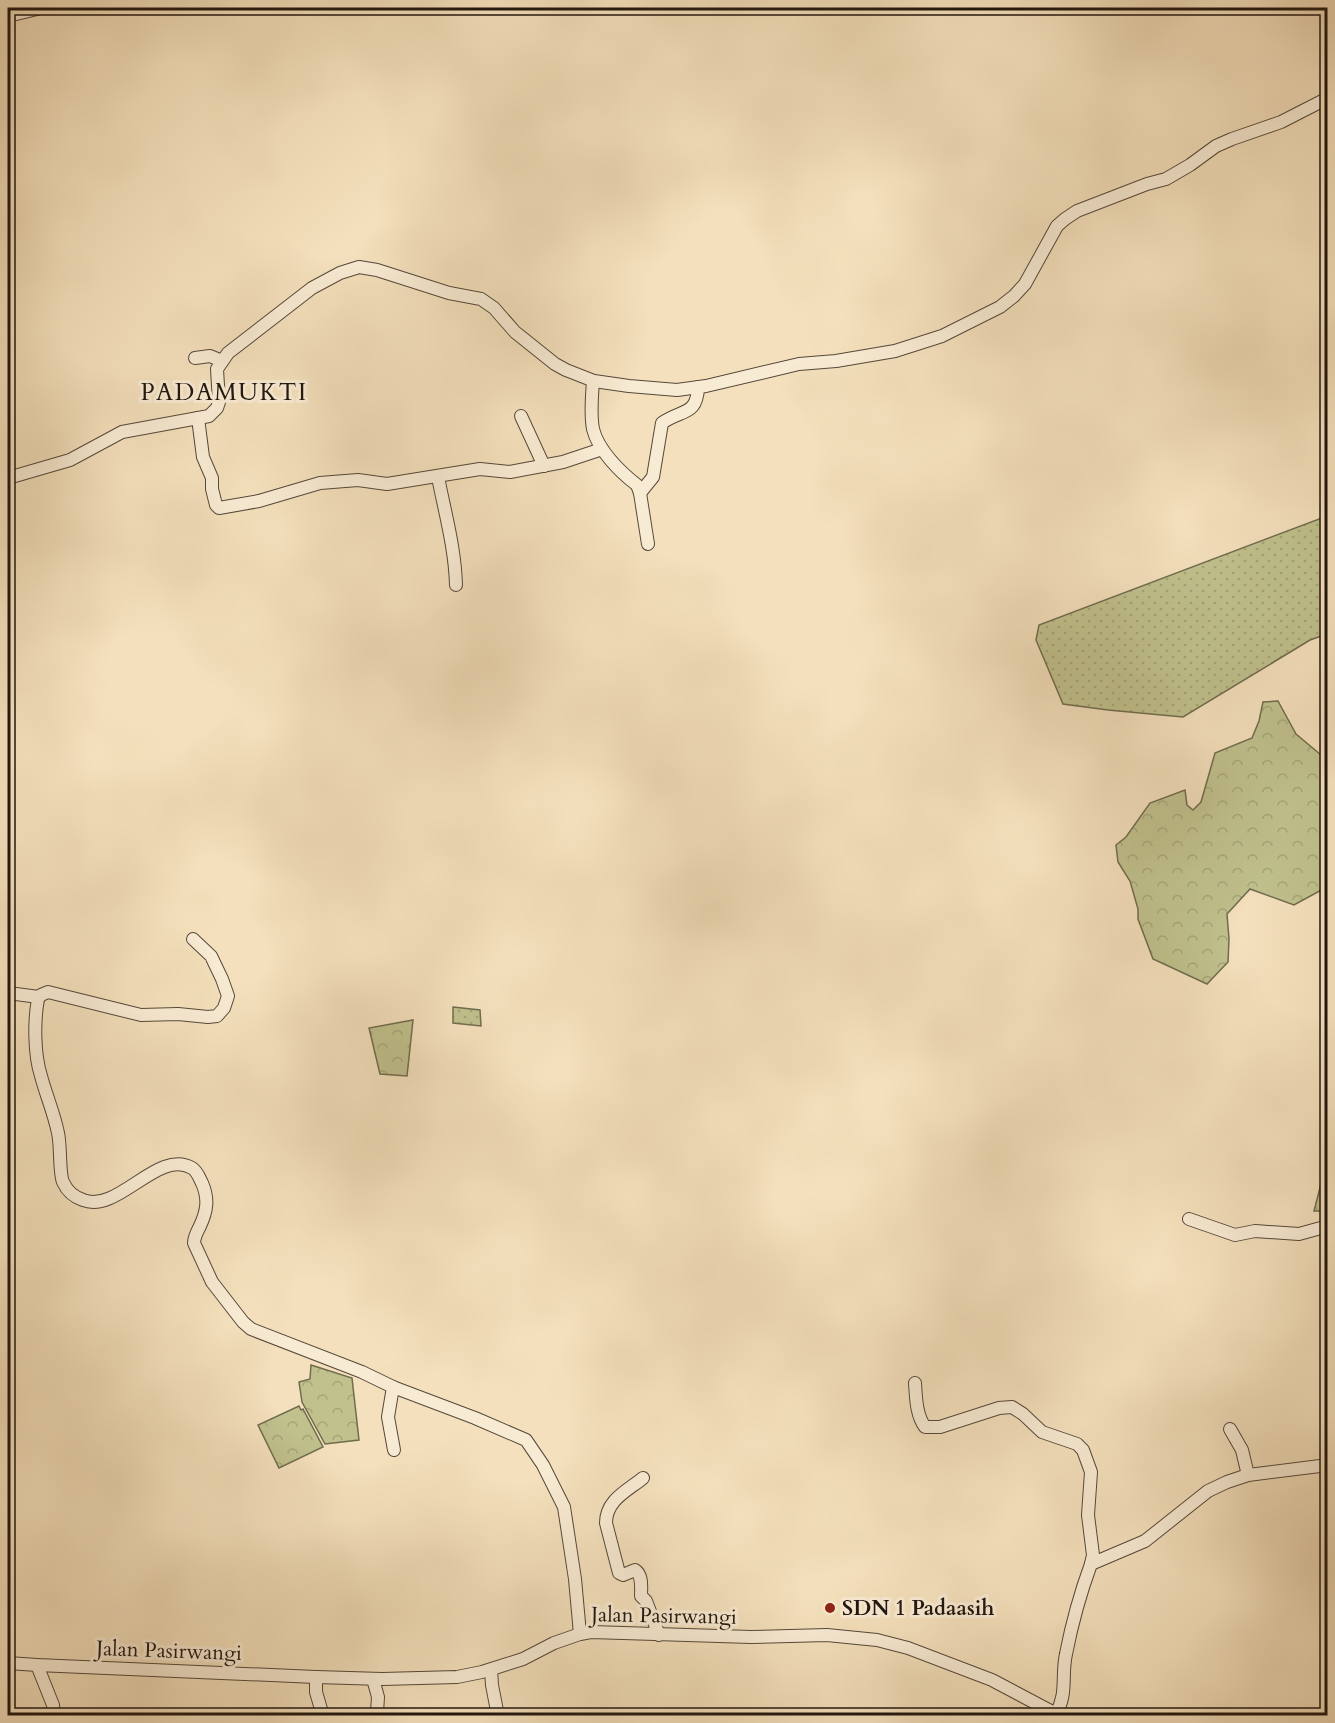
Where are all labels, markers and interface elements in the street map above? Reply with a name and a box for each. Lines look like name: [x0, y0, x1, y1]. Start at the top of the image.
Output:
district label: PADAMUKTI: [140, 376, 308, 409]
place label: SDN 1 Padaasih: [842, 1594, 994, 1623]
street label: Jalan Pasirwangi: [588, 1600, 737, 1632]
marker: SDN 1 Padaasih: [823, 1601, 837, 1615]
street label: Jalan Pasirwangi: [93, 1634, 242, 1668]

